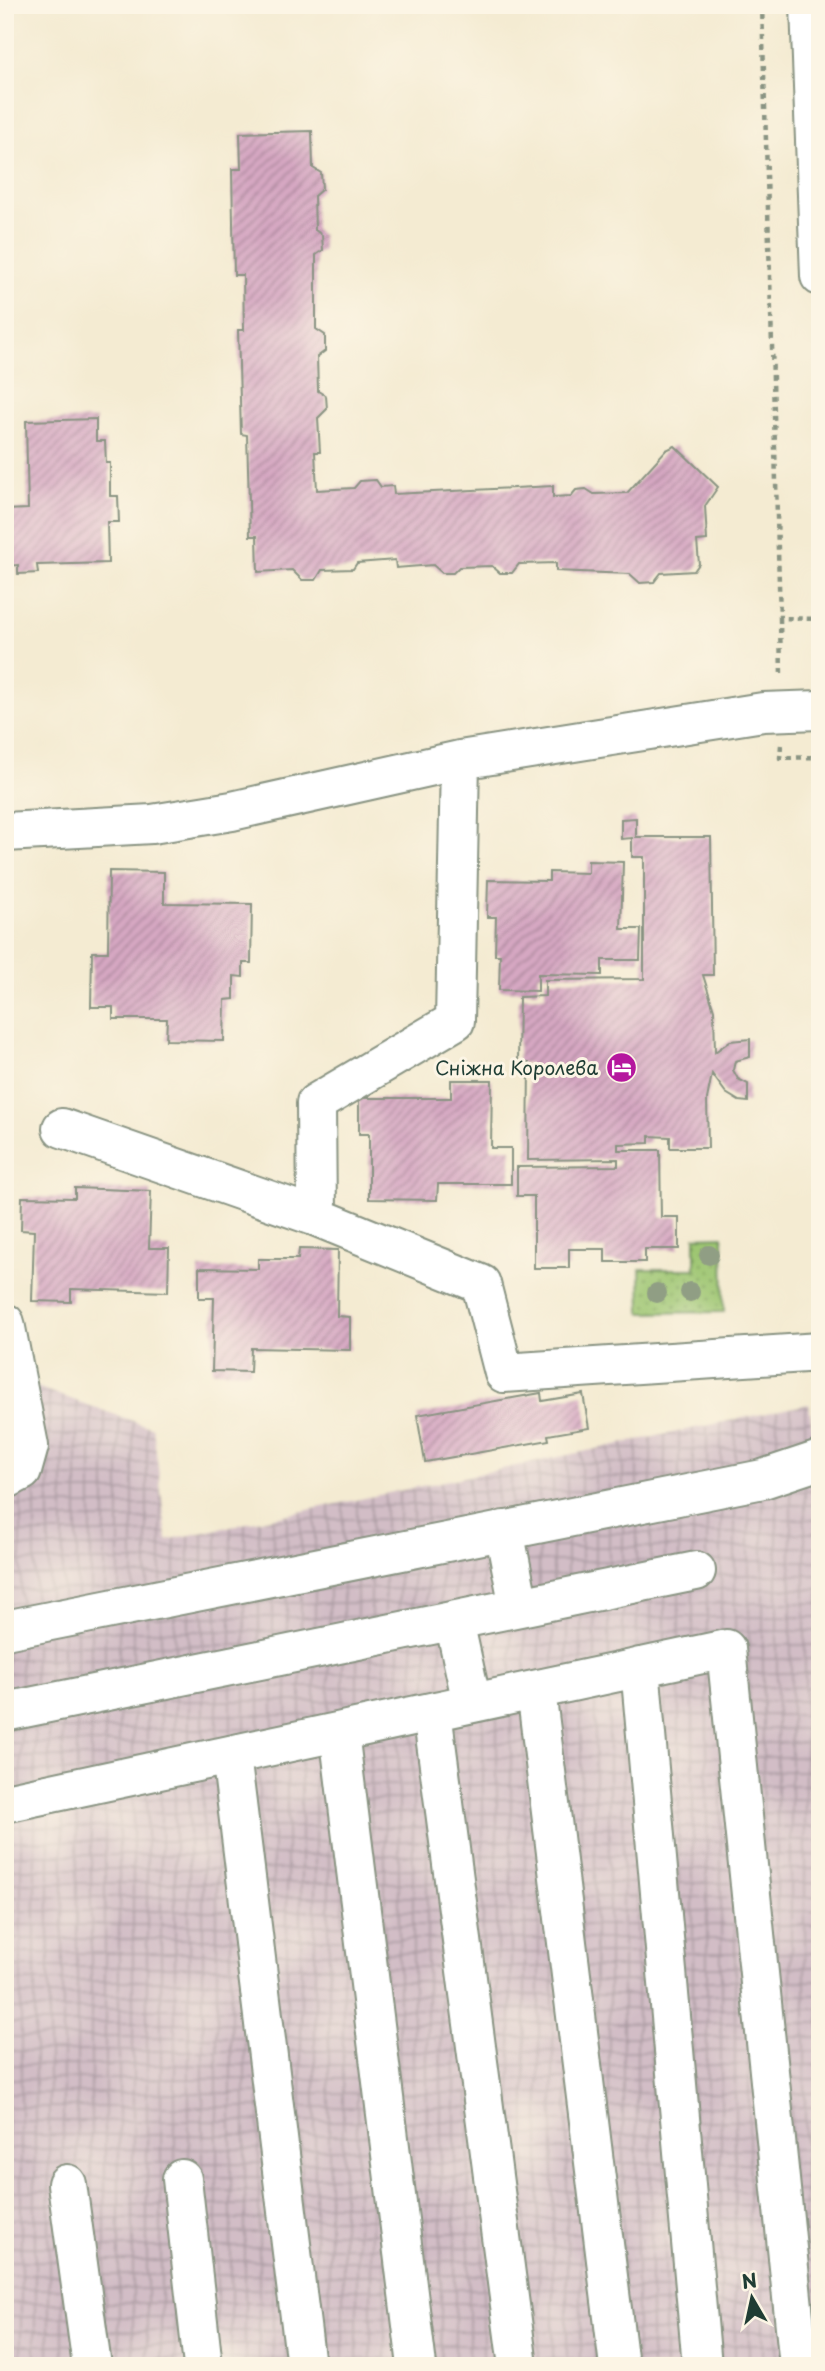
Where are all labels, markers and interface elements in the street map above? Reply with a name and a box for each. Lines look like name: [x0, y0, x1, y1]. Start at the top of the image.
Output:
hotel icon: Сніжна Королева: [604, 1051, 638, 1085]
place label: Сніжна Королева: [435, 1053, 598, 1081]
north arrow: [716, 2262, 786, 2332]
text: N: [740, 2265, 759, 2295]

